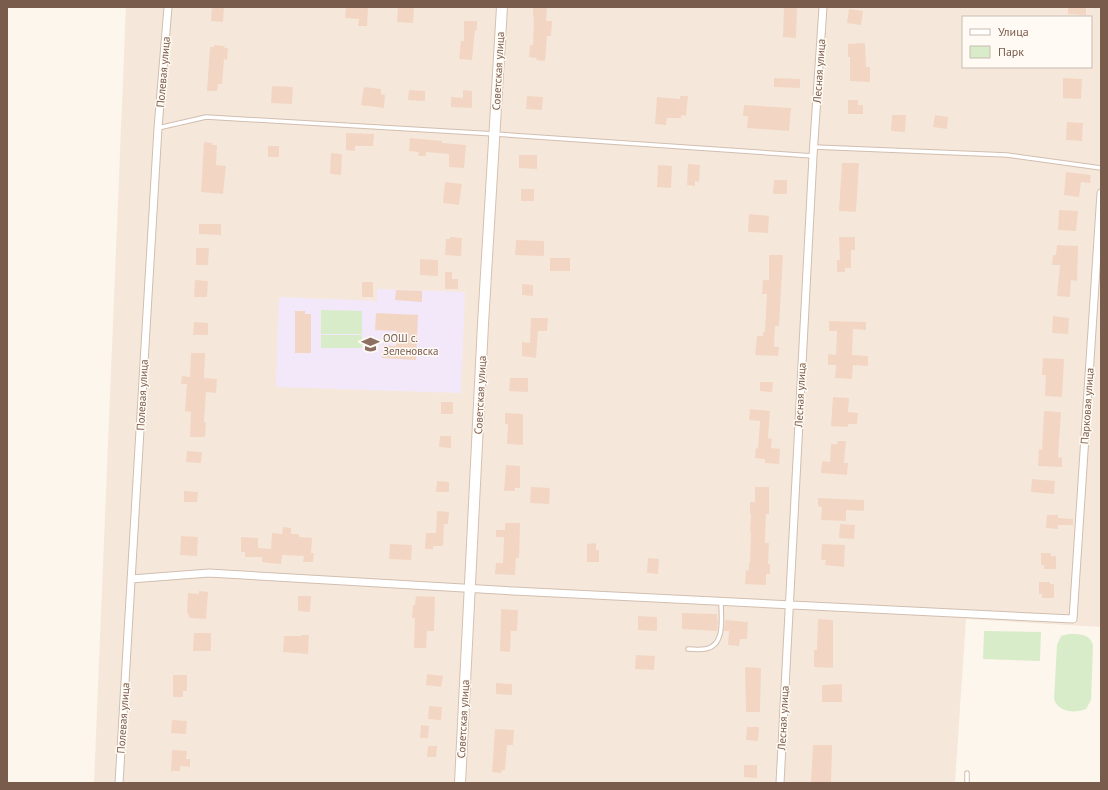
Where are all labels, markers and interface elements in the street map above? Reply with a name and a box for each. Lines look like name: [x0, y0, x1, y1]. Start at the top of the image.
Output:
legend: [962, 16, 1092, 68]
text: Улица: [998, 24, 1029, 39]
street label: Советская улица: [489, 31, 507, 111]
street label: Полевая улица: [153, 36, 173, 108]
street label: Лесная улица: [810, 38, 828, 105]
text: Парк: [998, 44, 1024, 59]
place label: ООШ с. Зеленовска: [383, 331, 438, 358]
school or university icon: ООШ с. Зеленовска: [360, 334, 380, 354]
street label: Советская улица: [471, 355, 489, 435]
street label: Полевая улица: [133, 359, 151, 431]
street label: Лесная улица: [791, 362, 809, 429]
street label: Парковая улица: [1077, 367, 1097, 445]
street label: Советская улица: [454, 679, 472, 759]
street label: Полевая улица: [114, 682, 132, 754]
street label: Лесная улица: [774, 685, 792, 752]

